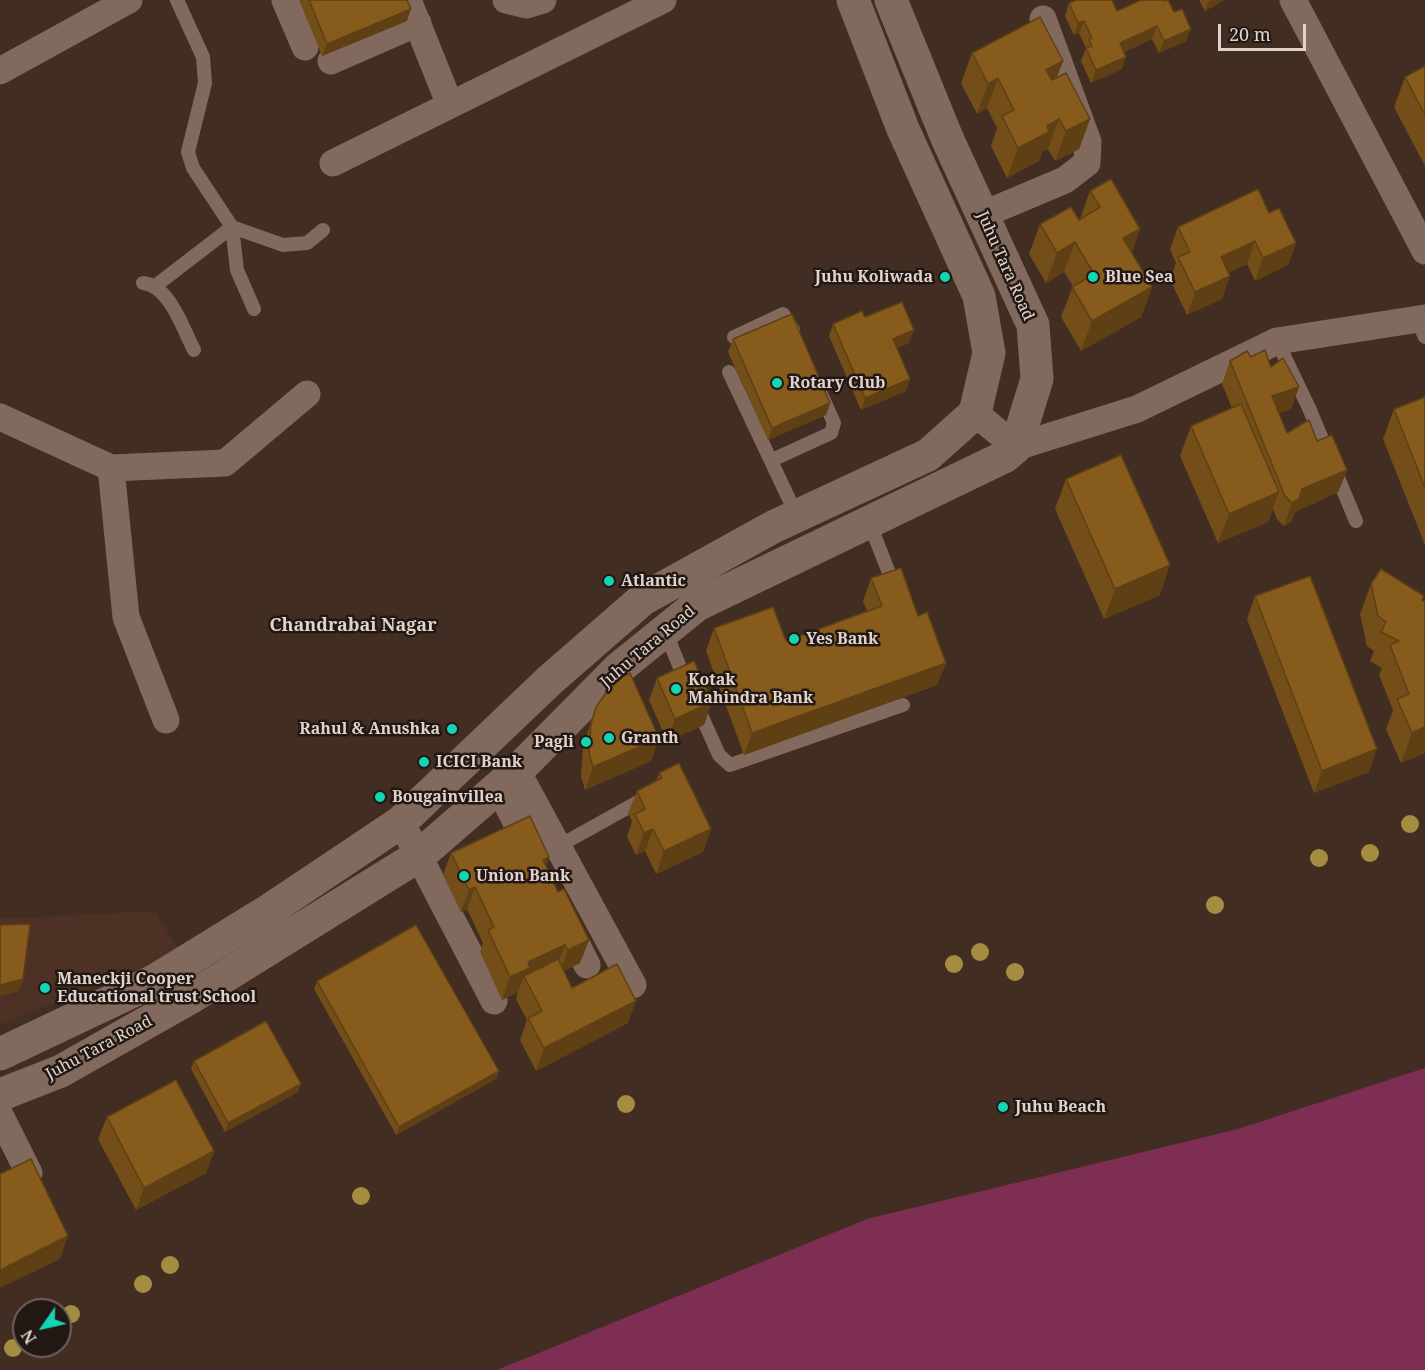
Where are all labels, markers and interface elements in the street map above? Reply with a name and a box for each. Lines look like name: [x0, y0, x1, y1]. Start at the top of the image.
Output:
scale bar: [1221, 12, 1310, 50]
text: 20 m: [1229, 22, 1271, 46]
street label: Juhu Tara Road: [972, 208, 1038, 324]
place label: Juhu Koliwada: [815, 267, 933, 287]
place label: Blue Sea: [1105, 267, 1173, 287]
marker: Juhu Koliwada: [938, 270, 952, 284]
marker: Blue Sea: [1086, 270, 1100, 284]
place label: Rotary Club: [789, 373, 885, 393]
marker: Rotary Club: [770, 376, 784, 390]
place label: Atlantic: [621, 571, 686, 591]
marker: Atlantic: [602, 574, 616, 588]
street label: Juhu Tara Road: [597, 602, 699, 692]
district label: Chandrabai Nagar: [269, 615, 437, 637]
place label: Yes Bank: [806, 629, 878, 649]
marker: Yes Bank: [787, 632, 801, 646]
place label: Kotak Mahindra Bank: [688, 670, 813, 708]
marker: Kotak Mahindra Bank: [669, 682, 683, 696]
place label: Rahul & Anushka: [299, 719, 440, 739]
marker: Rahul & Anushka: [445, 722, 459, 736]
place label: Granth: [621, 728, 679, 748]
marker: Granth: [602, 731, 616, 745]
place label: Pagli: [534, 732, 574, 752]
marker: Pagli: [579, 735, 593, 749]
place label: ICICI Bank: [436, 752, 522, 772]
marker: ICICI Bank: [417, 755, 431, 769]
place label: Bougainvillea: [392, 787, 503, 807]
marker: Bougainvillea: [373, 790, 387, 804]
place label: Union Bank: [476, 866, 570, 886]
marker: Union Bank: [457, 869, 471, 883]
place label: Maneckji Cooper Educational trust School: [57, 969, 256, 1007]
marker: Maneckji Cooper Educational trust School: [38, 981, 52, 995]
street label: Juhu Tara Road: [43, 1012, 155, 1084]
place label: Juhu Beach: [1015, 1097, 1106, 1117]
marker: Juhu Beach: [996, 1100, 1010, 1114]
north arrow: [12, 1298, 72, 1358]
text: N: [16, 1326, 41, 1348]

